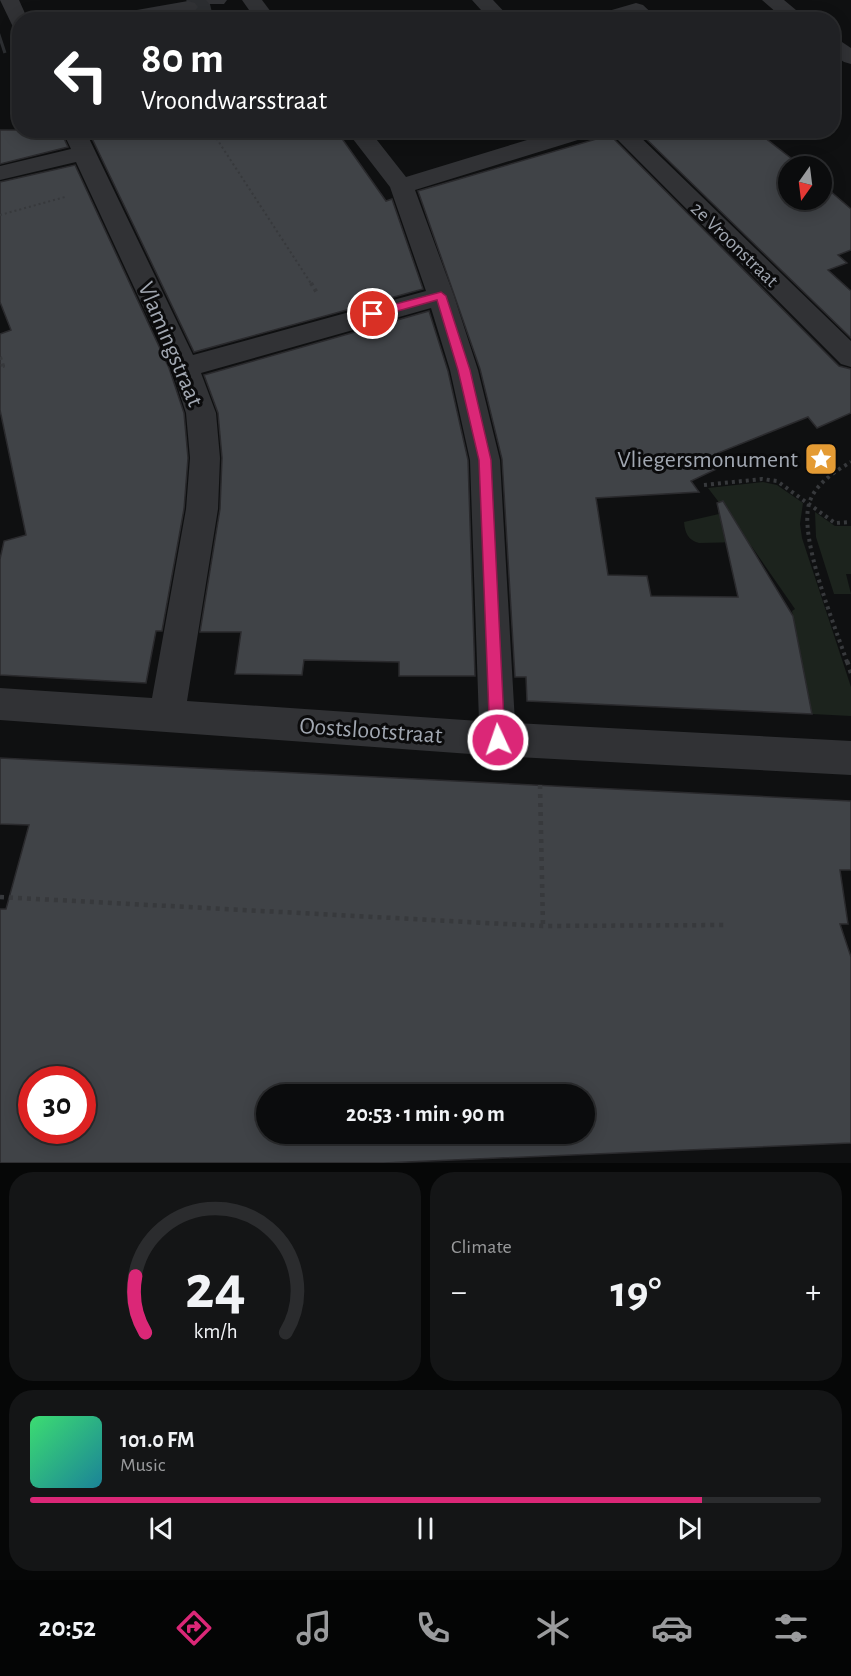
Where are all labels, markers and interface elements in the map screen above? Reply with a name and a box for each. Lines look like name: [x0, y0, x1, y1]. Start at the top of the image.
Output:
icon: left: [42, 36, 120, 114]
text: 80 m: [141, 38, 224, 80]
text: Vroondwarsstraat: [141, 87, 327, 114]
north arrow: [778, 156, 832, 210]
map controls: [778, 156, 832, 210]
street label: 2e Vroonstraat: [687, 198, 782, 292]
street label: Vlamingstraat: [133, 278, 207, 411]
pin: [347, 288, 398, 339]
icon: arrive: [356, 297, 389, 330]
place icon: Vliegersmonument: [803, 441, 839, 477]
place label: Vliegersmonument: [617, 448, 798, 472]
position arrow: [466, 708, 530, 772]
street label: Oostslootstraat: [299, 714, 444, 748]
speed limit sign: 30: [18, 1066, 96, 1144]
text: 20:53 · 1 min · 90 m: [346, 1103, 505, 1125]
text: Climate: [451, 1237, 512, 1257]
text: 24: [185, 1257, 245, 1319]
text: 19°: [610, 1270, 662, 1315]
text: −: [451, 1276, 467, 1309]
text: +: [805, 1276, 821, 1309]
text: km/h: [193, 1322, 237, 1343]
text: 101.0 FM: [120, 1429, 194, 1451]
text: Music: [120, 1455, 166, 1475]
icon: previous: [145, 1512, 178, 1545]
icon: pause: [409, 1512, 442, 1545]
icon: next: [673, 1512, 706, 1545]
icon: directions: [173, 1607, 215, 1649]
icon: music: [293, 1607, 335, 1649]
icon: phone: [412, 1607, 454, 1649]
icon: climate: [532, 1607, 574, 1649]
icon: car: [651, 1607, 693, 1649]
icon: filters: [770, 1607, 812, 1649]
text: 20:52: [39, 1614, 96, 1641]

